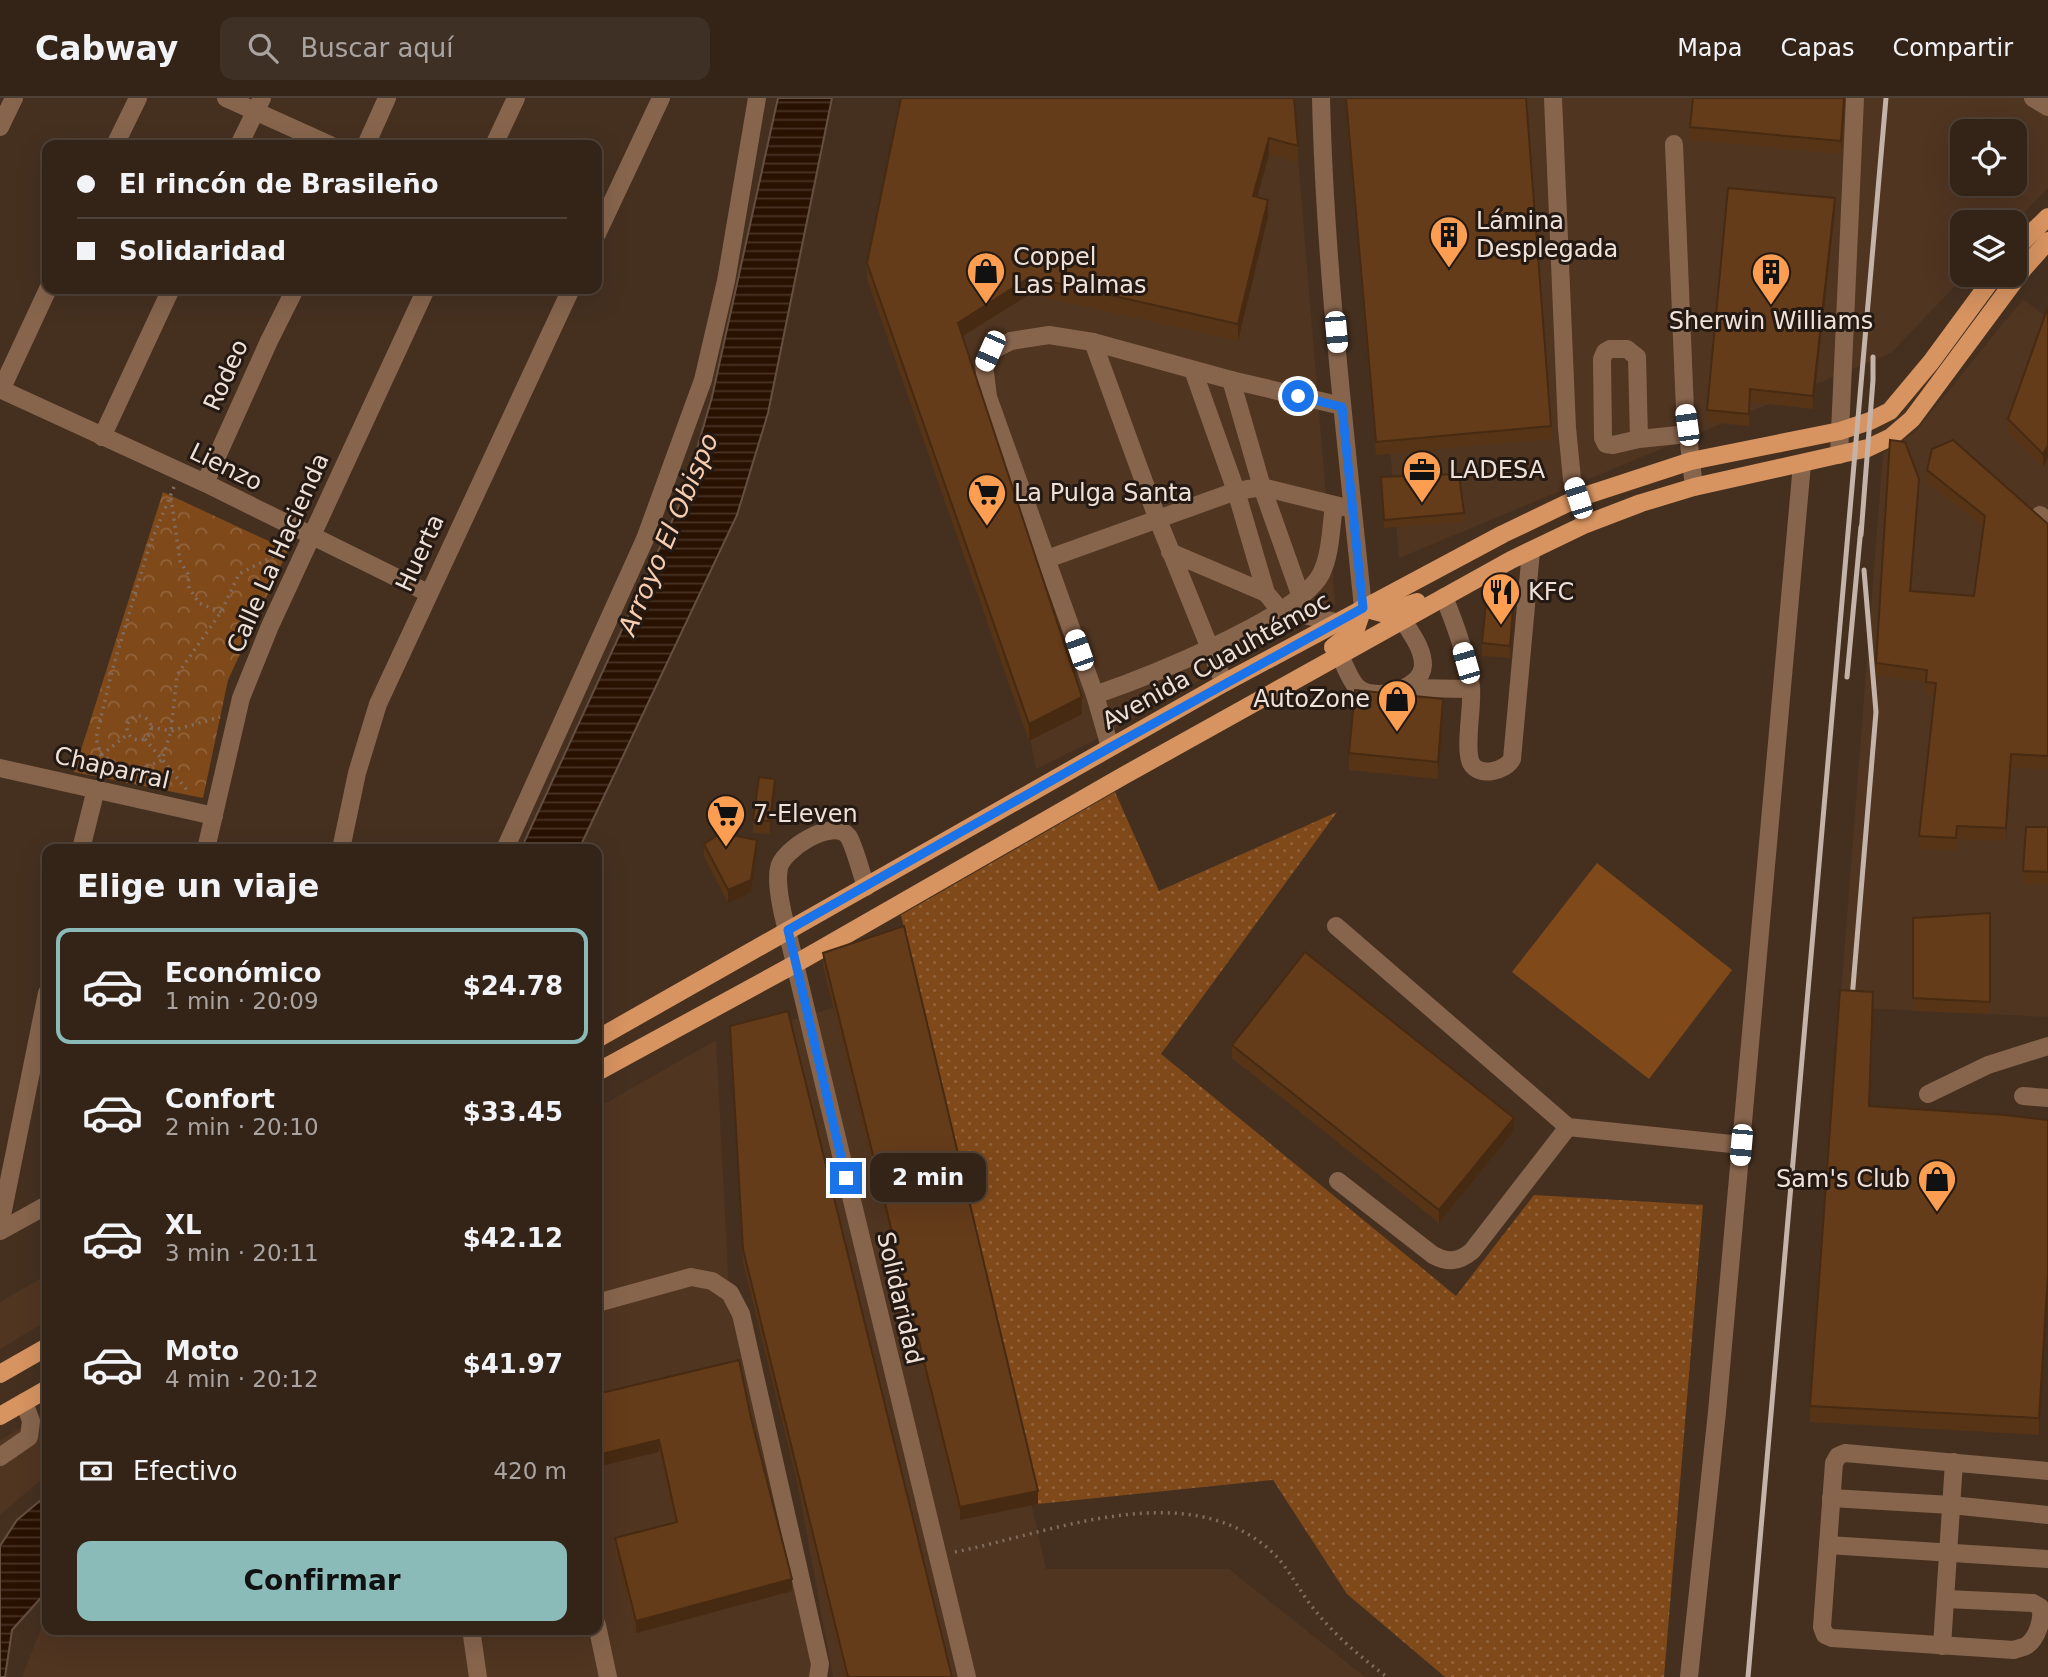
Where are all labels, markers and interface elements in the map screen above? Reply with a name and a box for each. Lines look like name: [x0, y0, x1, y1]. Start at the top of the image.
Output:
search box: [220, 17, 710, 80]
text: Cabway: [35, 29, 178, 68]
icon: search: [244, 29, 282, 67]
text: Buscar aquí: [300, 33, 454, 63]
text: Mapa: [1677, 34, 1743, 62]
text: Capas: [1781, 34, 1854, 62]
text: Compartir: [1892, 34, 2013, 62]
map controls: [1950, 119, 2027, 287]
button: locate: [1950, 119, 2027, 196]
text: El rincón de Brasileño: [119, 169, 439, 199]
place label: Lámina Desplegada: [1476, 207, 1618, 263]
button: layers: [1950, 210, 2027, 287]
building icon: Lámina Desplegada: [1428, 214, 1470, 269]
text: Solidaridad: [119, 236, 286, 266]
place label: Coppel Las Palmas: [1013, 243, 1147, 299]
shop icon: Coppel Las Palmas: [965, 250, 1007, 305]
building icon: Sherwin Williams: [1750, 251, 1792, 306]
place label: Sherwin Williams: [1669, 307, 1873, 335]
car: [1324, 310, 1349, 354]
car: [972, 328, 1009, 374]
street label: Rodeo: [198, 335, 254, 415]
route start: [1282, 380, 1314, 412]
car: [1674, 403, 1701, 447]
water label: Arroyo El Obispo: [611, 428, 724, 641]
street label: Lienzo: [185, 437, 267, 497]
street label: Calle La Hacienda: [221, 449, 335, 657]
office icon: LADESA: [1401, 449, 1443, 504]
place label: LADESA: [1449, 456, 1546, 484]
supermarket icon: La Pulga Santa: [966, 472, 1008, 527]
car: [1562, 475, 1595, 521]
place label: La Pulga Santa: [1014, 479, 1192, 507]
street label: Huerta: [390, 510, 450, 596]
restaurant icon: KFC: [1480, 571, 1522, 626]
place label: KFC: [1528, 578, 1574, 606]
street label: Avenida Cuauhtémoc: [1097, 587, 1335, 735]
car: [1063, 627, 1096, 673]
car: [1451, 640, 1482, 686]
shop icon: AutoZone: [1376, 678, 1418, 733]
place label: AutoZone: [1253, 685, 1370, 713]
street label: Chaparral: [52, 741, 172, 795]
supermarket icon: 7-Eleven: [705, 793, 747, 848]
place label: 7-Eleven: [753, 800, 858, 828]
text: Elige un viaje: [77, 867, 319, 905]
icon: car: [81, 955, 144, 1018]
text: Económico: [165, 958, 322, 988]
text: $24.78: [463, 971, 563, 1001]
text: 1 min · 20:09: [165, 988, 319, 1014]
icon: car: [81, 1081, 144, 1144]
text: Confort: [165, 1084, 275, 1114]
text: $33.45: [463, 1097, 563, 1127]
text: 2 min · 20:10: [165, 1114, 319, 1140]
car: [1729, 1123, 1754, 1167]
callout: 2 min: [870, 1154, 986, 1202]
shop icon: Sam's Club: [1916, 1158, 1958, 1213]
route end: [830, 1162, 862, 1194]
text: 2 min: [892, 1164, 964, 1190]
place label: Sam's Club: [1776, 1165, 1910, 1193]
icon: car: [81, 1207, 144, 1270]
text: XL: [165, 1210, 202, 1240]
text: $42.12: [463, 1223, 563, 1253]
street label: Solidaridad: [871, 1229, 929, 1367]
text: 3 min · 20:11: [165, 1240, 319, 1266]
icon: car: [81, 1333, 144, 1396]
text: Moto: [165, 1336, 239, 1366]
text: $41.97: [463, 1349, 563, 1379]
text: 4 min · 20:12: [165, 1366, 319, 1392]
icon: cash: [77, 1452, 115, 1490]
text: Efectivo: [133, 1456, 238, 1486]
text: 420 m: [493, 1458, 567, 1484]
button: Confirmar: [77, 1541, 567, 1621]

